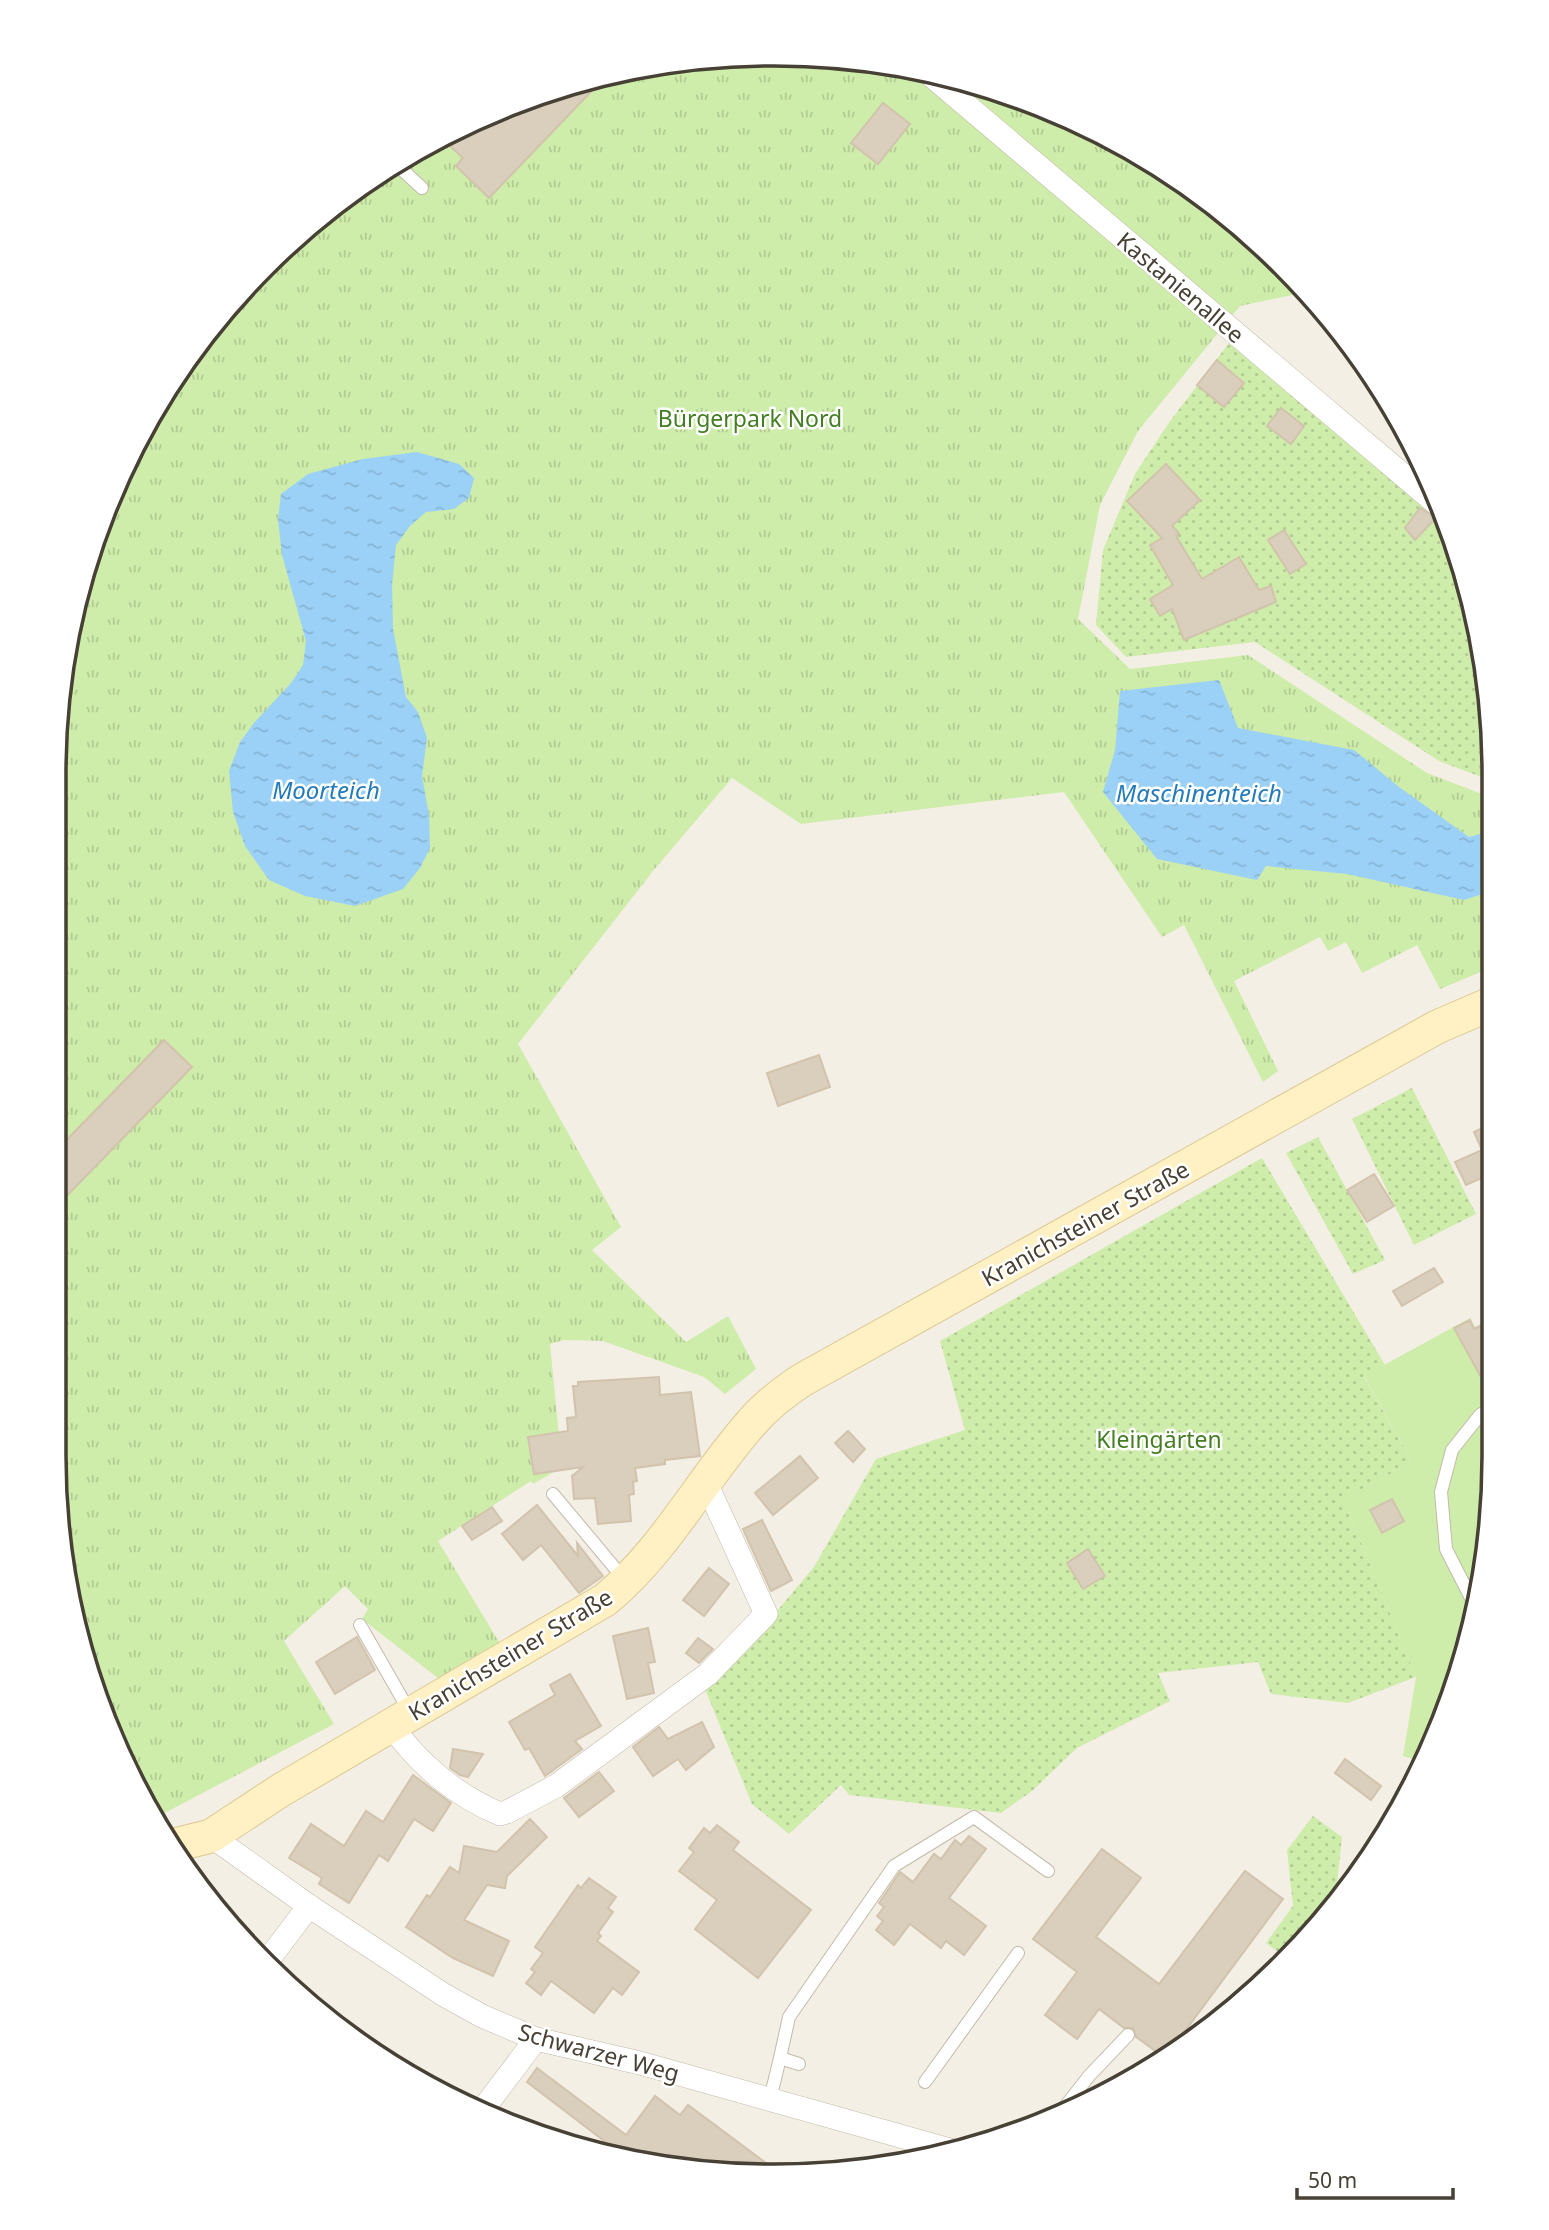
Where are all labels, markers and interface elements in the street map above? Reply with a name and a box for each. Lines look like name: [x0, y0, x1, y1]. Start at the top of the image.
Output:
street label: Kastanienallee: [1110, 224, 1252, 350]
park label: Bürgerpark Nord: [658, 402, 842, 434]
water label: Moorteich: [272, 773, 380, 806]
water label: Maschinenteich: [1116, 776, 1282, 809]
street label: Kranichsteiner Straße: [975, 1153, 1195, 1293]
park label: Kleingärten: [1096, 1423, 1222, 1455]
street label: Kranichsteiner Straße: [402, 1580, 618, 1728]
street label: Schwarzer Weg: [515, 2015, 683, 2089]
scale bar: [1297, 2156, 1453, 2200]
text: 50 m: [1308, 2166, 1357, 2194]

